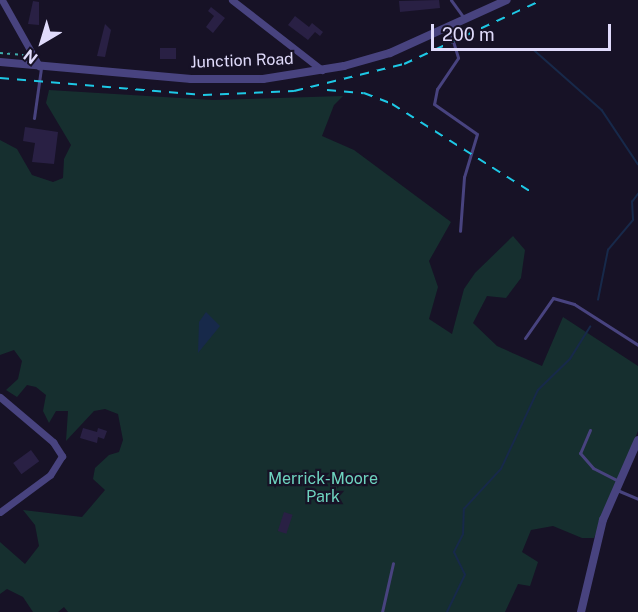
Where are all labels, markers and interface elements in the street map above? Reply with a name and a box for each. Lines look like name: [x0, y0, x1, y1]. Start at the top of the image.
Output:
north arrow: [12, 12, 72, 72]
scale bar: [434, 12, 614, 50]
text: 200 m: [442, 24, 495, 45]
text: N: [20, 45, 41, 68]
street label: Junction Road: [190, 50, 294, 72]
park label: Merrick-Moore Park: [268, 469, 378, 507]

